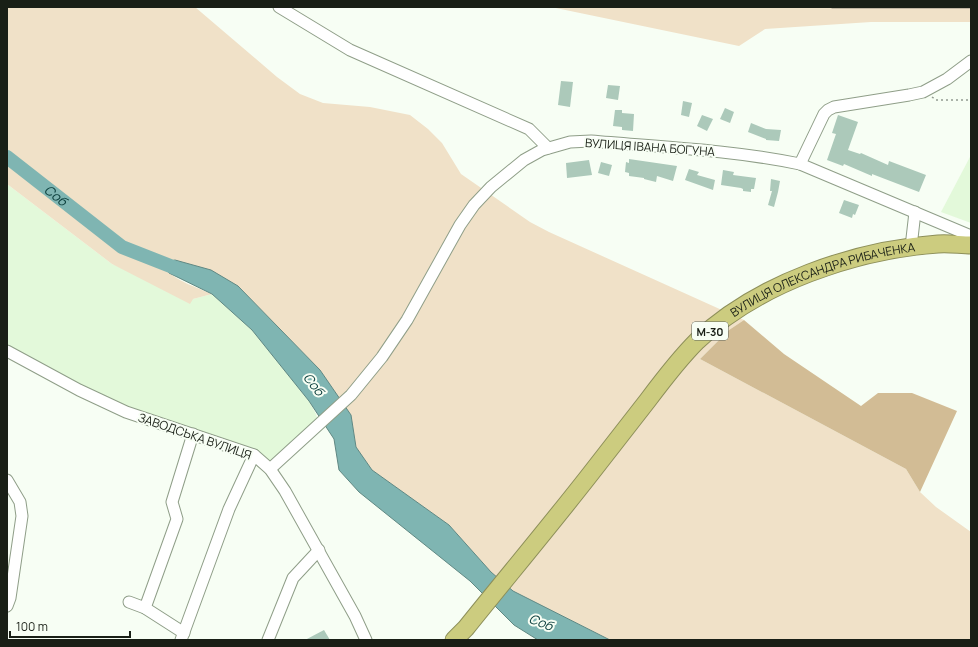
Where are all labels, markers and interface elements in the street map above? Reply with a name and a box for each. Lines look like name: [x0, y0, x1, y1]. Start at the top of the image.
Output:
street label: ВУЛИЦЯ ІВАНА БОГУНА: [584, 134, 716, 160]
water label: Соб: [41, 181, 72, 211]
street label: ВУЛИЦЯ ОЛЕКСАНДРА РИБАЧЕНКА: [726, 238, 916, 321]
road number: М-30: [692, 322, 728, 340]
water label: Соб: [299, 369, 330, 400]
street label: ЗАВОДСЬКА ВУЛИЦЯ: [136, 409, 254, 463]
water label: Соб: [526, 609, 557, 635]
scale bar: [10, 613, 130, 639]
text: 100 m: [16, 618, 48, 635]

